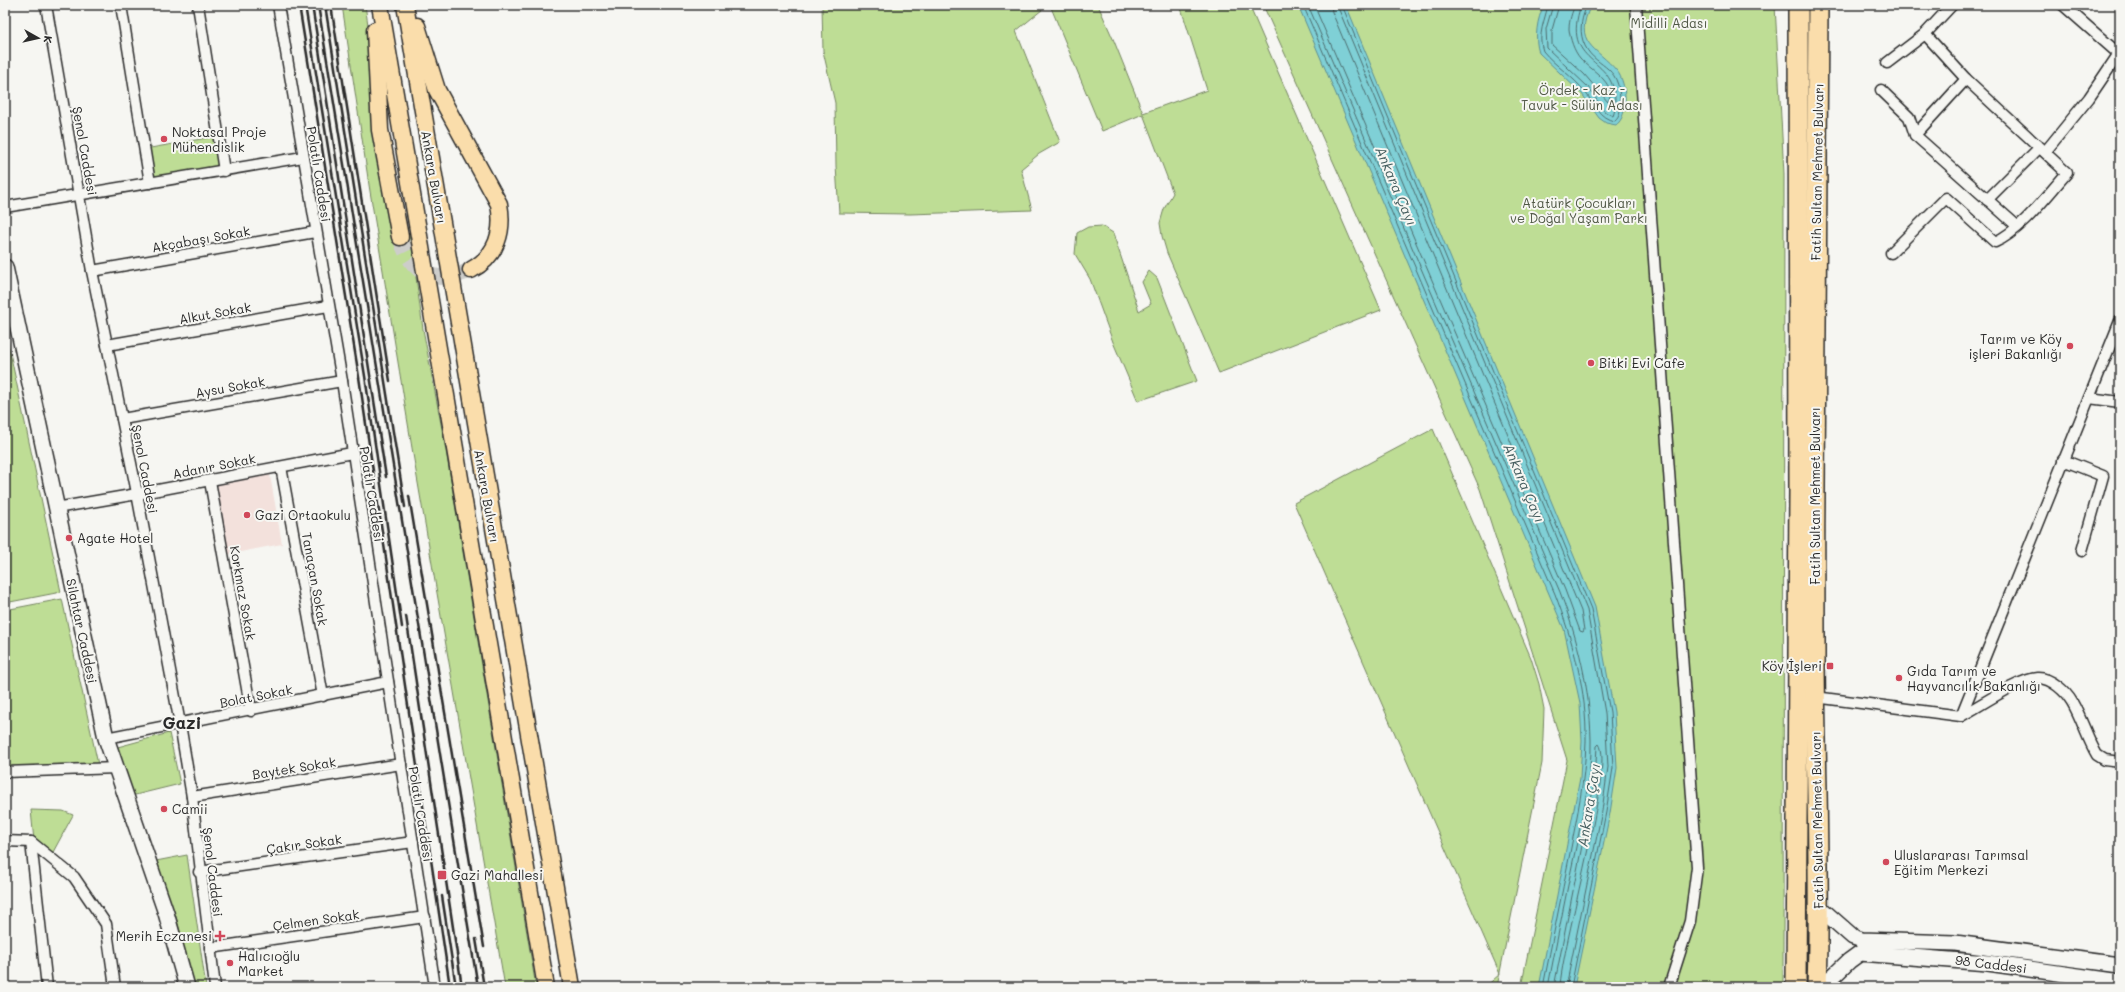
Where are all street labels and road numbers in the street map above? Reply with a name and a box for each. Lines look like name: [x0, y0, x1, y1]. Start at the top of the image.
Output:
street label: Fatih Sultan Mehmet Bulvarı: [1806, 83, 1827, 261]
street label: Şenol Caddesi: [69, 105, 102, 197]
street label: Polatlı Caddesi: [304, 125, 335, 223]
street label: Ankara Bulvarı: [418, 129, 451, 225]
street label: Akçabaşı Sokak: [150, 221, 251, 256]
street label: Alkut Sokak: [177, 298, 252, 327]
street label: Aysu Sokak: [194, 372, 266, 401]
street label: Fatih Sultan Mehmet Bulvarı: [1806, 407, 1823, 585]
street label: Şenol Caddesi: [129, 423, 162, 515]
street label: Polatlı Caddesi: [357, 445, 388, 543]
street label: Ankara Bulvarı: [471, 448, 504, 544]
street label: Adanır Sokak: [171, 449, 257, 482]
street label: Tanaçan Sokak: [299, 531, 332, 627]
street label: Korkmaz Sokak: [227, 544, 260, 642]
street label: Silahtar Caddesi: [63, 577, 102, 685]
street label: Bolat Sokak: [218, 680, 294, 711]
street label: Fatih Sultan Mehmet Bulvarı: [1806, 731, 1827, 909]
street label: Baytek Sokak: [251, 752, 337, 783]
street label: Polatlı Caddesi: [406, 765, 437, 863]
street label: Şenol Caddesi: [200, 826, 227, 918]
street label: Çakır Sokak: [265, 830, 343, 857]
street label: Çelmen Sokak: [272, 905, 360, 934]
street label: 98 Caddesi: [1954, 951, 2028, 976]

